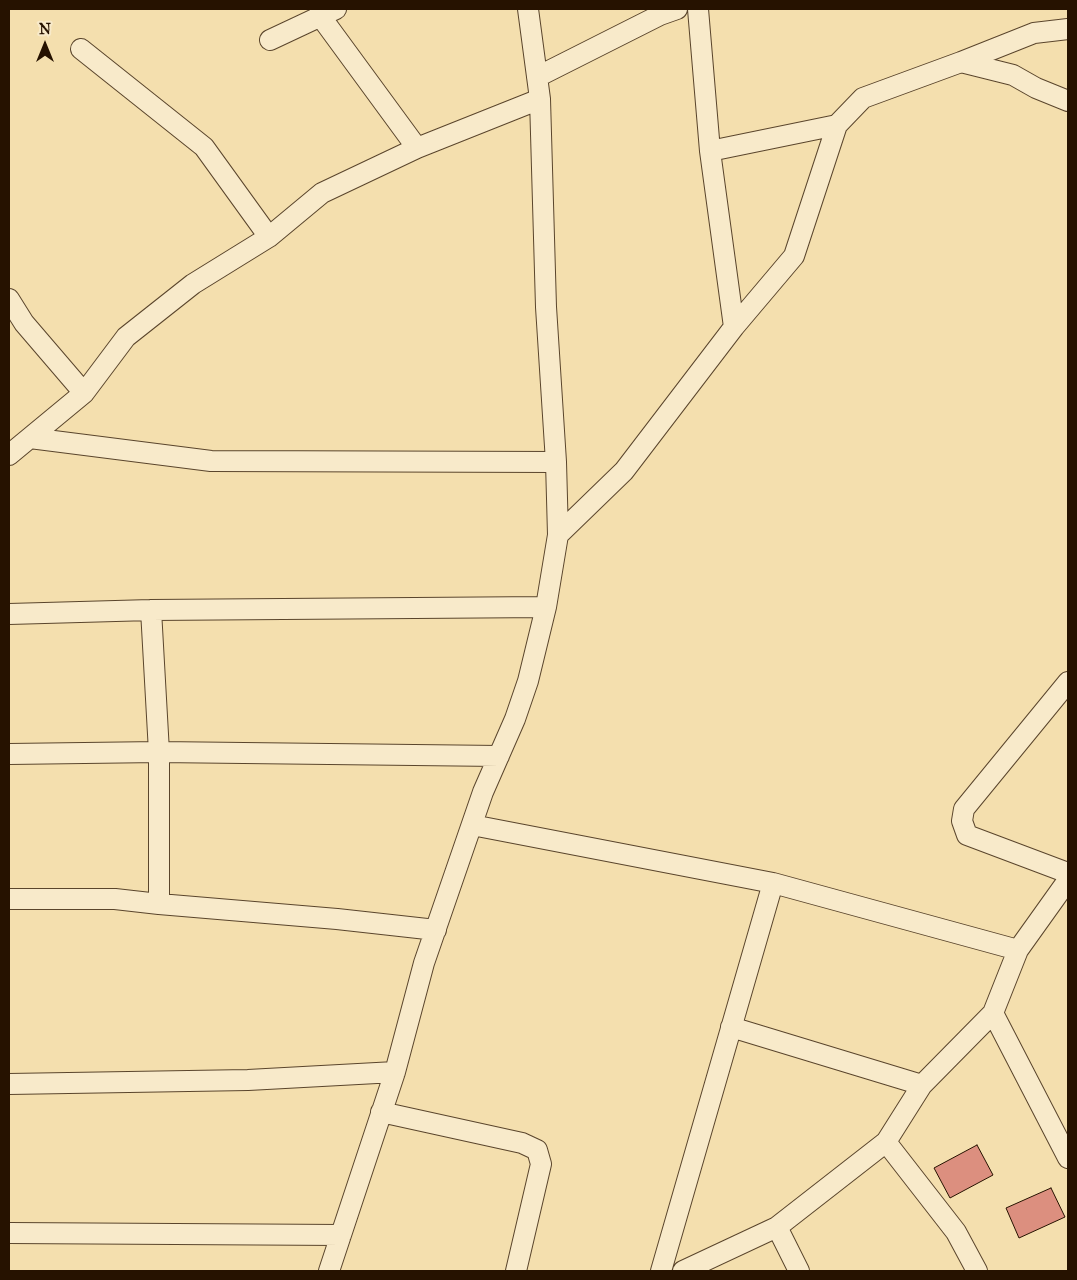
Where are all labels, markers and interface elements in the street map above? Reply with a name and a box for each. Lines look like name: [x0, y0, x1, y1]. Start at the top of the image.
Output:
north arrow: [20, 20, 70, 70]
text: N: [39, 21, 51, 38]

